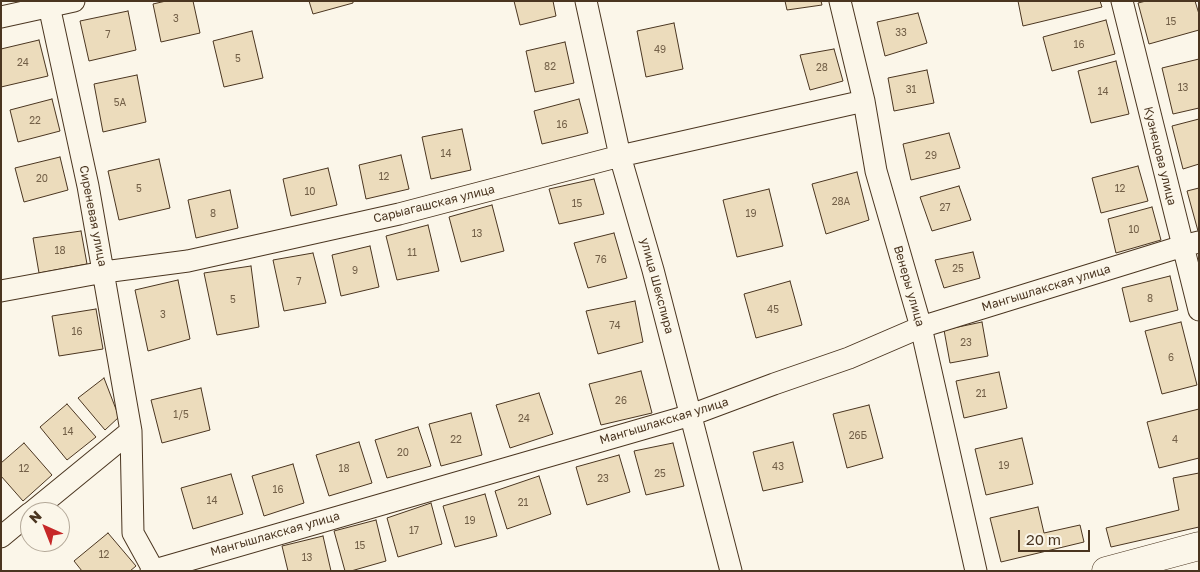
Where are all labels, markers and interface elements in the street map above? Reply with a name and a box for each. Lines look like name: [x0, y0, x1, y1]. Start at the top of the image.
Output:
house number: 3: [173, 13, 179, 25]
house number: 15: [1166, 16, 1176, 28]
house number: 33: [895, 27, 907, 39]
house number: 7: [105, 29, 111, 41]
house number: 16: [1074, 39, 1084, 51]
house number: 49: [654, 44, 666, 56]
house number: 5: [235, 53, 241, 65]
house number: 24: [17, 57, 29, 69]
house number: 82: [544, 61, 556, 73]
house number: 28: [816, 62, 828, 74]
house number: 13: [1178, 82, 1188, 94]
house number: 31: [906, 84, 916, 96]
house number: 14: [1098, 86, 1108, 98]
house number: 5А: [114, 97, 126, 109]
street label: Кузнецова улица: [1141, 105, 1179, 207]
house number: 22: [29, 115, 41, 127]
house number: 16: [557, 119, 567, 131]
house number: 14: [441, 148, 451, 160]
house number: 29: [925, 150, 937, 162]
street label: Сиреневая улица: [76, 164, 110, 268]
house number: 12: [379, 171, 389, 183]
house number: 20: [36, 173, 48, 185]
street label: Сарыагашская улица: [372, 182, 496, 226]
house number: 5: [136, 183, 142, 195]
house number: 12: [1115, 183, 1125, 195]
house number: 10: [304, 186, 316, 198]
house number: 28А: [832, 196, 850, 208]
house number: 15: [572, 198, 582, 210]
house number: 27: [939, 202, 951, 214]
house number: 8: [210, 208, 216, 220]
house number: 19: [746, 208, 756, 220]
house number: 10: [1128, 224, 1140, 236]
house number: 13: [472, 228, 482, 240]
street label: улица Шекспира: [637, 236, 677, 336]
street label: Венеры улица: [891, 244, 927, 328]
house number: 18: [55, 245, 65, 257]
house number: 11: [407, 247, 417, 259]
house number: 76: [595, 254, 607, 266]
street label: Мангышлакская улица: [980, 262, 1112, 314]
house number: 25: [952, 263, 964, 275]
house number: 9: [352, 265, 358, 277]
house number: 7: [296, 276, 302, 288]
house number: 8: [1147, 293, 1153, 305]
house number: 5: [230, 294, 236, 306]
house number: 45: [767, 304, 779, 316]
house number: 3: [160, 309, 166, 321]
house number: 74: [609, 320, 621, 332]
house number: 16: [72, 326, 82, 338]
house number: 23: [960, 337, 972, 349]
house number: 6: [1168, 352, 1174, 364]
house number: 21: [976, 388, 986, 400]
street label: Мангышлакская улица: [598, 395, 730, 447]
house number: 26: [615, 395, 627, 407]
house number: 1/5: [173, 409, 189, 421]
house number: 24: [518, 413, 530, 425]
house number: 14: [63, 426, 73, 438]
house number: 26Б: [849, 430, 867, 442]
house number: 22: [450, 434, 462, 446]
house number: 4: [1172, 434, 1178, 446]
house number: 20: [397, 447, 409, 459]
house number: 19: [999, 460, 1009, 472]
house number: 43: [772, 461, 784, 473]
house number: 12: [19, 463, 29, 475]
house number: 18: [339, 463, 349, 475]
house number: 25: [654, 468, 666, 480]
house number: 23: [597, 473, 609, 485]
house number: 16: [273, 484, 283, 496]
house number: 14: [207, 495, 217, 507]
house number: 21: [518, 497, 528, 509]
north arrow: [20, 502, 70, 552]
text: N: [25, 507, 45, 526]
street label: Мангышлакская улица: [209, 509, 341, 559]
house number: 19: [465, 515, 475, 527]
scale bar: [1020, 520, 1092, 552]
house number: 17: [409, 525, 419, 537]
text: 20 m: [1026, 530, 1061, 548]
house number: 15: [355, 540, 365, 552]
house number: 12: [99, 549, 109, 561]
house number: 13: [302, 552, 312, 564]

